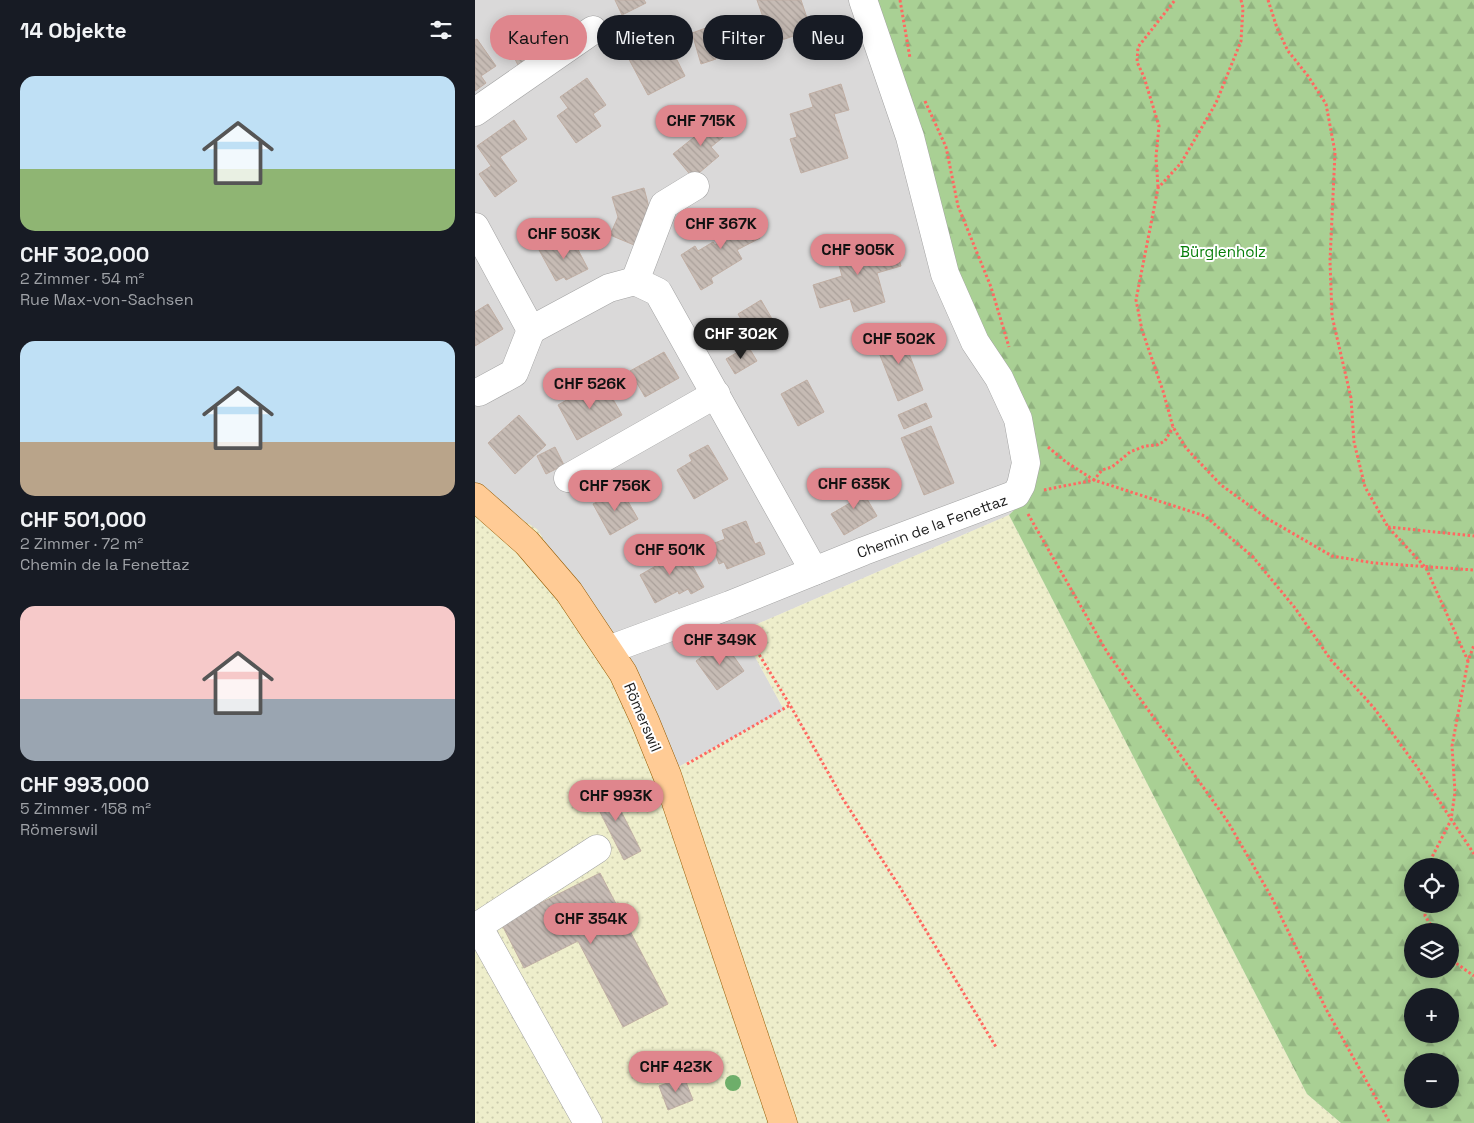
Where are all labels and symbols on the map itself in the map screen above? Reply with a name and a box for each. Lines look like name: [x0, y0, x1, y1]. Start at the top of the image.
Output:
pin: CHF 715K: [649, 104, 753, 147]
pin: CHF 367K: [669, 208, 773, 250]
pin: CHF 503K: [512, 218, 616, 260]
pin: CHF 905K: [806, 234, 910, 276]
park label: Bürglenholz: [1180, 242, 1266, 261]
pin: CHF 302K: [689, 318, 793, 360]
pin: CHF 502K: [847, 322, 951, 365]
pin: CHF 526K: [538, 368, 642, 410]
pin: CHF 635K: [802, 468, 906, 510]
pin: CHF 756K: [563, 470, 667, 512]
street label: Chemin de la Fenettaz: [854, 490, 1010, 562]
pin: CHF 501K: [618, 534, 722, 576]
pin: CHF 349K: [668, 624, 772, 666]
street label: Römerswil: [620, 680, 666, 754]
pin: CHF 993K: [564, 780, 668, 822]
pin: CHF 354K: [539, 902, 643, 945]
pin: CHF 423K: [624, 1050, 728, 1093]

